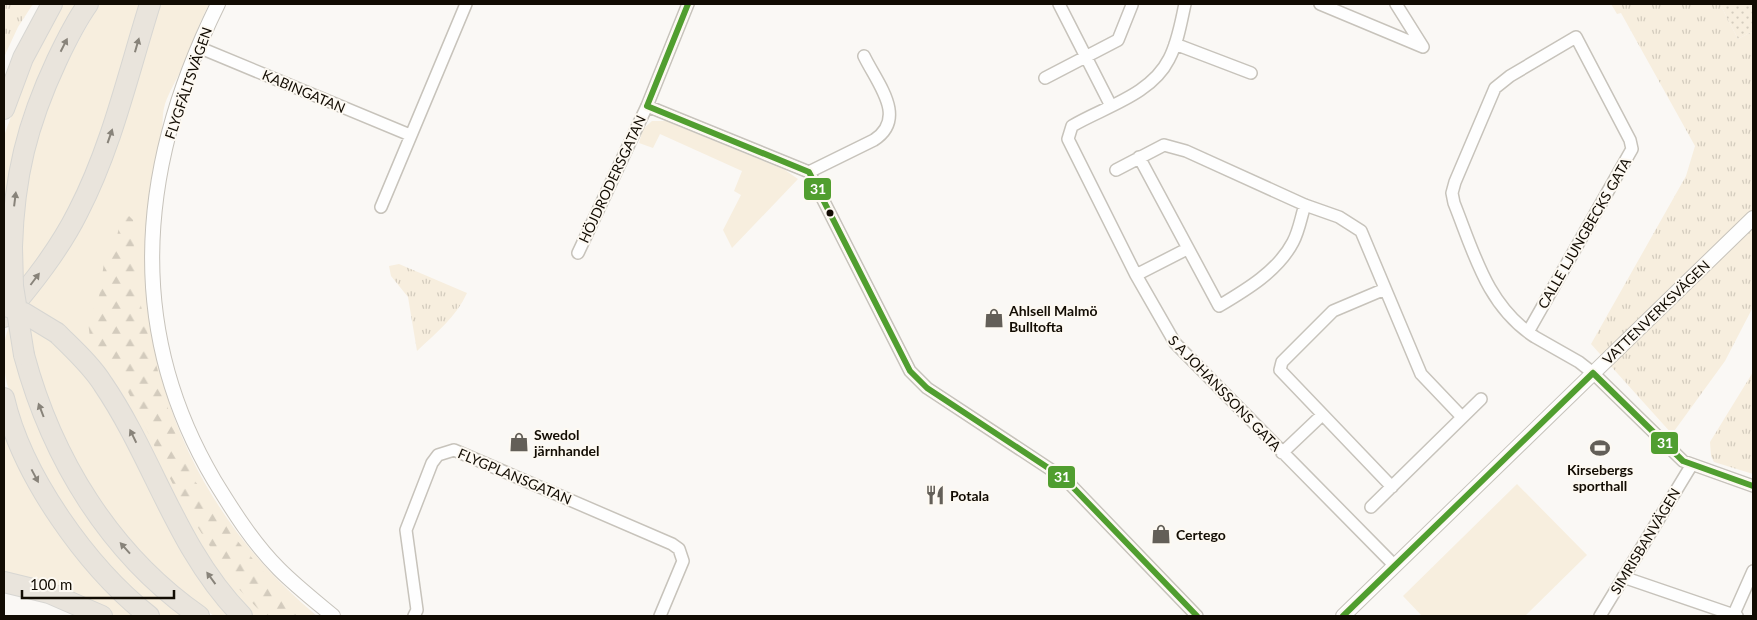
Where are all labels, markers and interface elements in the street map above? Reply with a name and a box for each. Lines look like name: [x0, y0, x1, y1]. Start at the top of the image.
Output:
street label: FLYGFÄLTSVÄGEN: [161, 25, 215, 141]
one-way arrow: [60, 38, 68, 52]
one-way arrow: [133, 38, 141, 53]
street label: KABINGATAN: [260, 66, 348, 116]
street label: HÖJDRODERSGATAN: [575, 112, 649, 246]
one-way arrow: [107, 129, 114, 144]
street label: CALLE LJUNGBECKS GATA: [1534, 154, 1634, 311]
line badge: 31: [803, 177, 832, 201]
text: 31: [810, 180, 826, 197]
one-way arrow: [11, 191, 19, 207]
unlabelled marker: [825, 208, 835, 218]
street label: VATTENVERKSVÄGEN: [1599, 256, 1713, 368]
one-way arrow: [30, 272, 40, 286]
place label: Ahlsell Malmö Bulltofta: [1008, 302, 1097, 335]
shop icon: Ahlsell Malmö Bulltofta: [983, 307, 1005, 329]
street label: S A JOHANSSONS GATA: [1165, 332, 1285, 455]
one-way arrow: [37, 402, 45, 417]
place label: Swedol järnhandel: [533, 426, 600, 459]
one-way arrow: [129, 429, 137, 443]
shop icon: Swedol järnhandel: [508, 431, 530, 453]
line badge: 31: [1650, 431, 1679, 455]
text: 31: [1657, 434, 1673, 451]
sports icon: Kirsebergs sporthall: [1589, 437, 1611, 459]
street label: FLYGPLANSGATAN: [456, 444, 574, 508]
place label: Kirsebergs sporthall: [1567, 461, 1633, 494]
line badge: 31: [1047, 465, 1076, 489]
one-way arrow: [31, 468, 39, 483]
text: 31: [1054, 468, 1070, 485]
restaurant icon: Potala: [924, 484, 946, 506]
street label: SIMRISBANVÄGEN: [1607, 485, 1683, 597]
place label: Potala: [950, 487, 989, 504]
shop icon: Certego: [1150, 523, 1172, 545]
place label: Certego: [1176, 526, 1226, 543]
one-way arrow: [119, 542, 130, 555]
scale bar: [22, 568, 175, 600]
one-way arrow: [206, 572, 217, 585]
text: 100 m: [30, 575, 72, 593]

